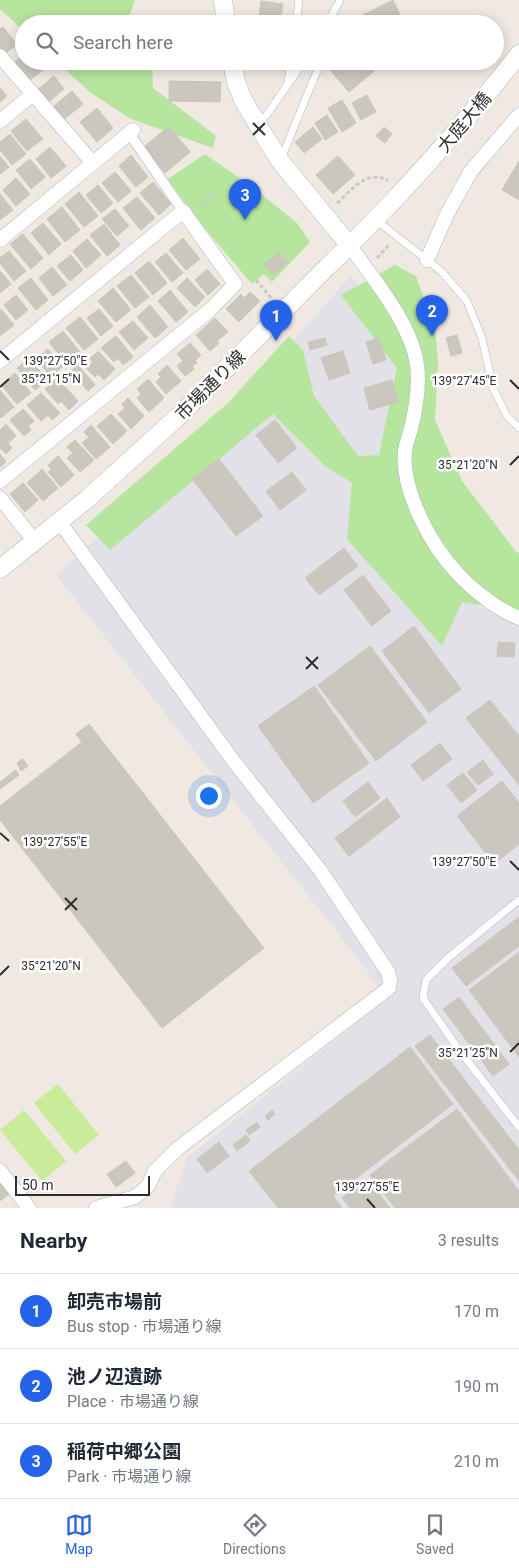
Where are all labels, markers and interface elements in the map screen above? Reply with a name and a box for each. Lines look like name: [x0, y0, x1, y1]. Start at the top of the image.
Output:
search box: [15, 15, 504, 70]
icon: search: [33, 29, 61, 57]
text: Search here: [73, 31, 173, 54]
street label: 大庭大橋: [433, 88, 495, 156]
pin: 3: [229, 179, 261, 220]
pin: 2: [416, 295, 448, 336]
pin: 1: [260, 300, 292, 341]
street label: 市場通り線: [171, 346, 249, 424]
text: 139°27'50"E: [23, 354, 87, 368]
text: 35°21'15"N: [21, 372, 81, 386]
text: 139°27'45"E: [432, 374, 496, 388]
text: 35°21'20"N: [438, 458, 498, 472]
your location: [196, 783, 222, 809]
text: 139°27'55"E: [23, 835, 87, 849]
text: 139°27'50"E: [432, 855, 496, 869]
text: 35°21'20"N: [21, 959, 81, 973]
text: 35°21'25"N: [438, 1046, 498, 1060]
scale bar: [15, 1173, 150, 1196]
text: 50 m: [22, 1177, 54, 1193]
text: 139°27'55"E: [335, 1180, 399, 1194]
text: Nearby: [20, 1229, 87, 1253]
text: 3 results: [438, 1231, 499, 1250]
text: 卸売市場前: [67, 1290, 162, 1313]
text: 1: [31, 1302, 41, 1321]
text: 170 m: [454, 1302, 499, 1321]
text: Bus stop · 市場通り線: [67, 1317, 222, 1336]
text: 池ノ辺遺跡: [67, 1365, 162, 1388]
text: 2: [31, 1377, 41, 1396]
text: 190 m: [454, 1377, 499, 1396]
text: Place · 市場通り線: [67, 1392, 199, 1411]
text: 稲荷中郷公園: [67, 1440, 181, 1463]
text: 3: [31, 1452, 41, 1471]
text: 210 m: [454, 1452, 499, 1471]
text: Park · 市場通り線: [67, 1467, 191, 1486]
tab: Map: [65, 1511, 93, 1557]
tab: Directions: [223, 1511, 286, 1557]
tab: Saved: [416, 1511, 454, 1557]

